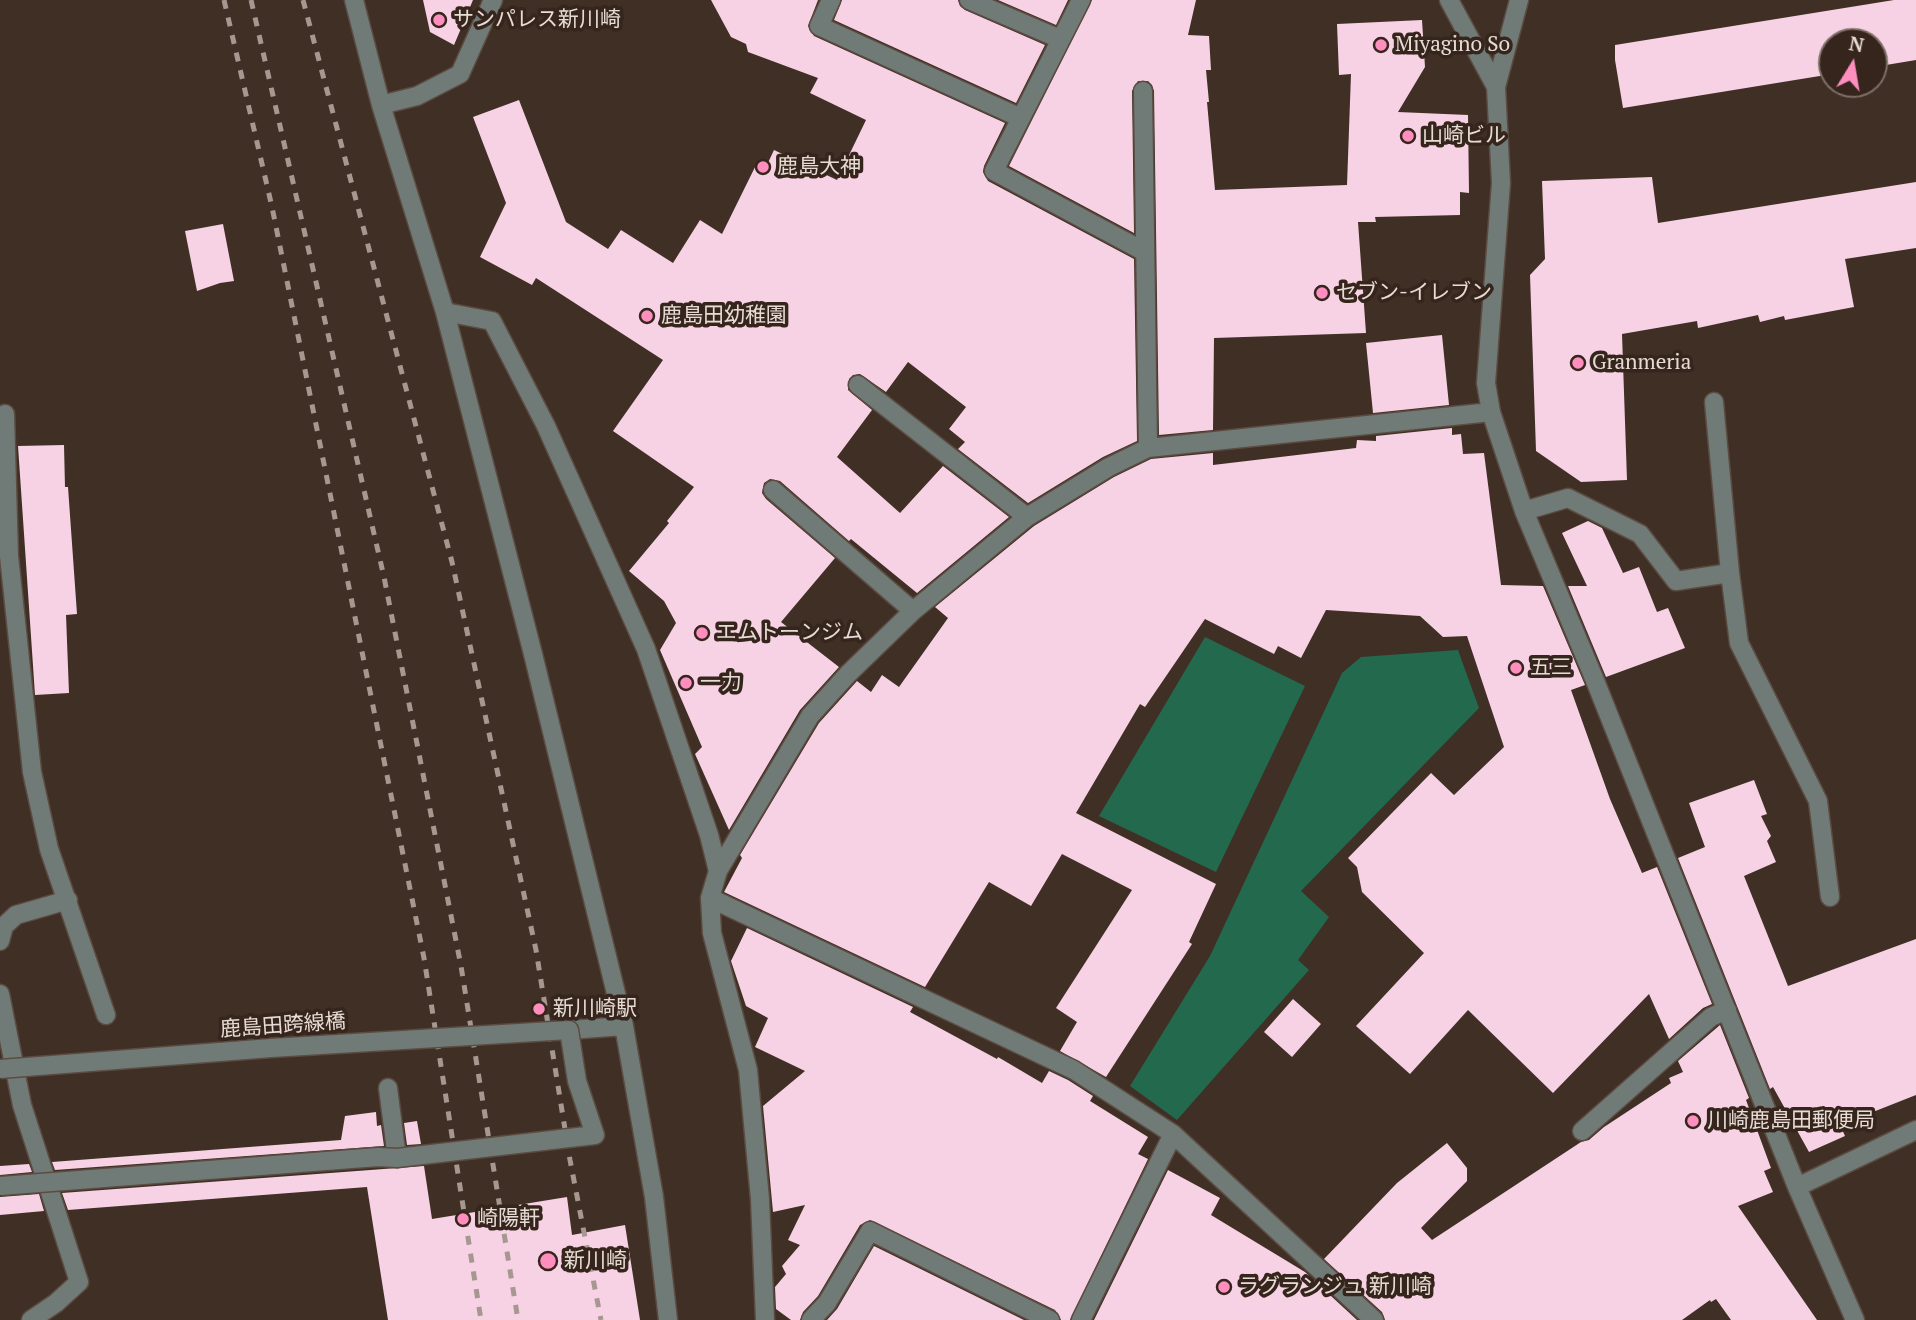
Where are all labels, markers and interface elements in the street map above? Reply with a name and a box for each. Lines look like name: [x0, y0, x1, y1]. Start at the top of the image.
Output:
place label: サンパレス新川崎: [453, 7, 621, 33]
marker: サンパレス新川崎: [431, 12, 447, 28]
north arrow: [1818, 28, 1888, 98]
text: N: [1847, 30, 1866, 58]
place label: Miyagino So: [1395, 32, 1510, 58]
marker: Miyagino So: [1373, 37, 1389, 53]
place label: 山崎ビル: [1422, 123, 1506, 149]
marker: 山崎ビル: [1400, 128, 1416, 144]
place label: 鹿島大神: [777, 154, 861, 180]
marker: 鹿島大神: [755, 159, 771, 175]
place label: セブン-イレブン: [1336, 280, 1492, 306]
marker: セブン-イレブン: [1314, 285, 1330, 301]
place label: 鹿島田幼稚園: [661, 303, 787, 329]
marker: 鹿島田幼稚園: [639, 308, 655, 324]
place label: Granmeria: [1592, 350, 1691, 376]
marker: Granmeria: [1570, 355, 1586, 371]
place label: エムトーンジム: [716, 620, 863, 646]
marker: エムトーンジム: [694, 625, 710, 641]
place label: 五三: [1530, 655, 1572, 681]
marker: 五三: [1508, 660, 1524, 676]
place label: 一力: [700, 670, 742, 696]
marker: 一力: [678, 675, 694, 691]
place label: 新川崎駅: [553, 996, 637, 1022]
marker: 新川崎駅: [531, 1001, 547, 1017]
street label: 鹿島田跨線橋: [219, 1009, 347, 1043]
place label: 川崎鹿島田郵便局: [1707, 1108, 1875, 1134]
marker: 川崎鹿島田郵便局: [1685, 1113, 1701, 1129]
place label: 崎陽軒: [477, 1206, 540, 1232]
marker: 崎陽軒: [455, 1211, 471, 1227]
place label: 新川崎: [564, 1248, 627, 1274]
marker: 新川崎: [538, 1251, 558, 1271]
place label: ラグランジュ 新川崎: [1238, 1274, 1432, 1300]
marker: ラグランジュ 新川崎: [1216, 1279, 1232, 1295]

